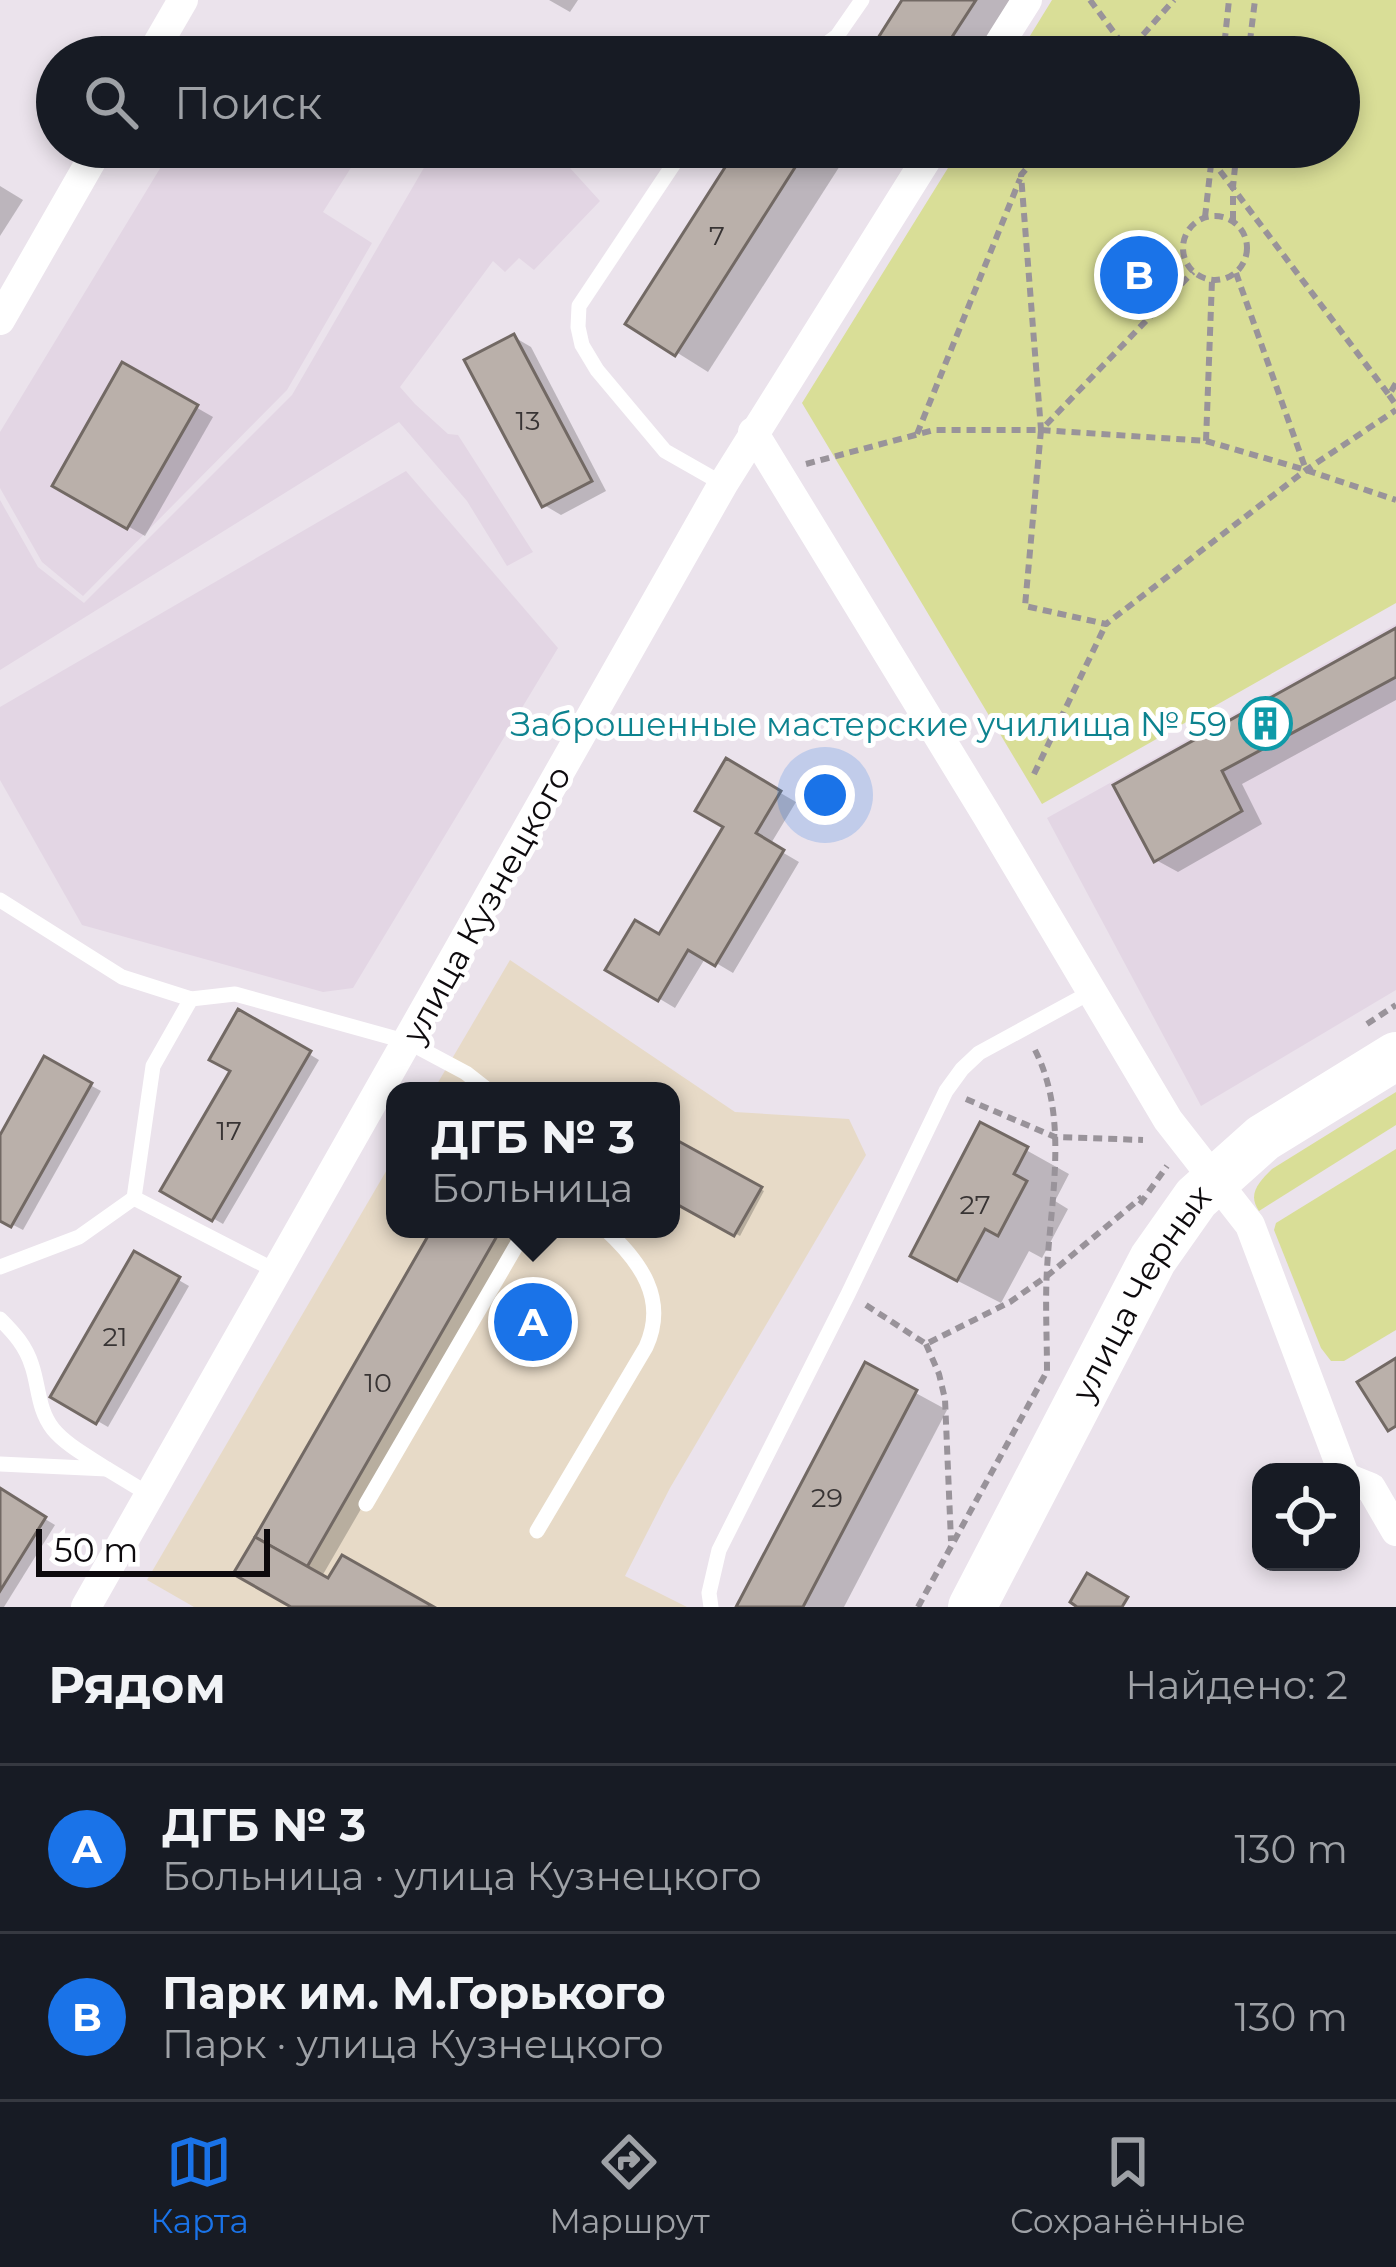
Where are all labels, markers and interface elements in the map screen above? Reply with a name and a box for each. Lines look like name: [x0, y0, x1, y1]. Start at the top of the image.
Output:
search box: [36, 36, 1360, 168]
icon: search: [78, 69, 144, 135]
text: Поиск: [174, 75, 322, 130]
house number: 7: [709, 219, 725, 252]
pin: B: [1100, 230, 1178, 320]
house number: 13: [516, 404, 540, 437]
building icon: Заброшенные мастерские училища № 59: [1238, 696, 1294, 752]
place label: Заброшенные мастерские училища № 59: [510, 704, 1227, 744]
street label: улица Кузнецкого: [393, 758, 579, 1050]
your location: [795, 765, 855, 825]
popup: [386, 1082, 680, 1238]
text: ДГБ № 3: [431, 1109, 635, 1164]
house number: 17: [216, 1114, 242, 1147]
text: Больница: [431, 1164, 633, 1212]
street label: улица Черных: [1062, 1175, 1218, 1409]
house number: 27: [959, 1188, 991, 1221]
pin: A: [494, 1277, 572, 1367]
house number: 21: [102, 1320, 128, 1353]
house number: 10: [364, 1366, 392, 1399]
map controls: [1252, 1463, 1360, 1571]
button: locate: [1252, 1463, 1360, 1571]
house number: 29: [811, 1481, 843, 1514]
scale bar: [36, 1523, 270, 1576]
text: 50 m: [54, 1530, 138, 1570]
text: Рядом: [48, 1654, 226, 1716]
text: Найдено: 2: [1125, 1661, 1348, 1709]
text: ДГБ № 3: [162, 1797, 366, 1852]
text: A: [72, 1825, 102, 1873]
text: 130 m: [1235, 1825, 1348, 1873]
text: Больница · улица Кузнецкого: [162, 1852, 762, 1900]
text: Парк им. М.Горького: [162, 1965, 666, 2020]
text: B: [72, 1993, 102, 2041]
text: 130 m: [1235, 1993, 1348, 2041]
text: Парк · улица Кузнецкого: [162, 2020, 664, 2068]
tab: Карта: [150, 2129, 249, 2241]
tab: Маршрут: [549, 2129, 710, 2241]
tab: Сохранённые: [1010, 2129, 1246, 2241]

